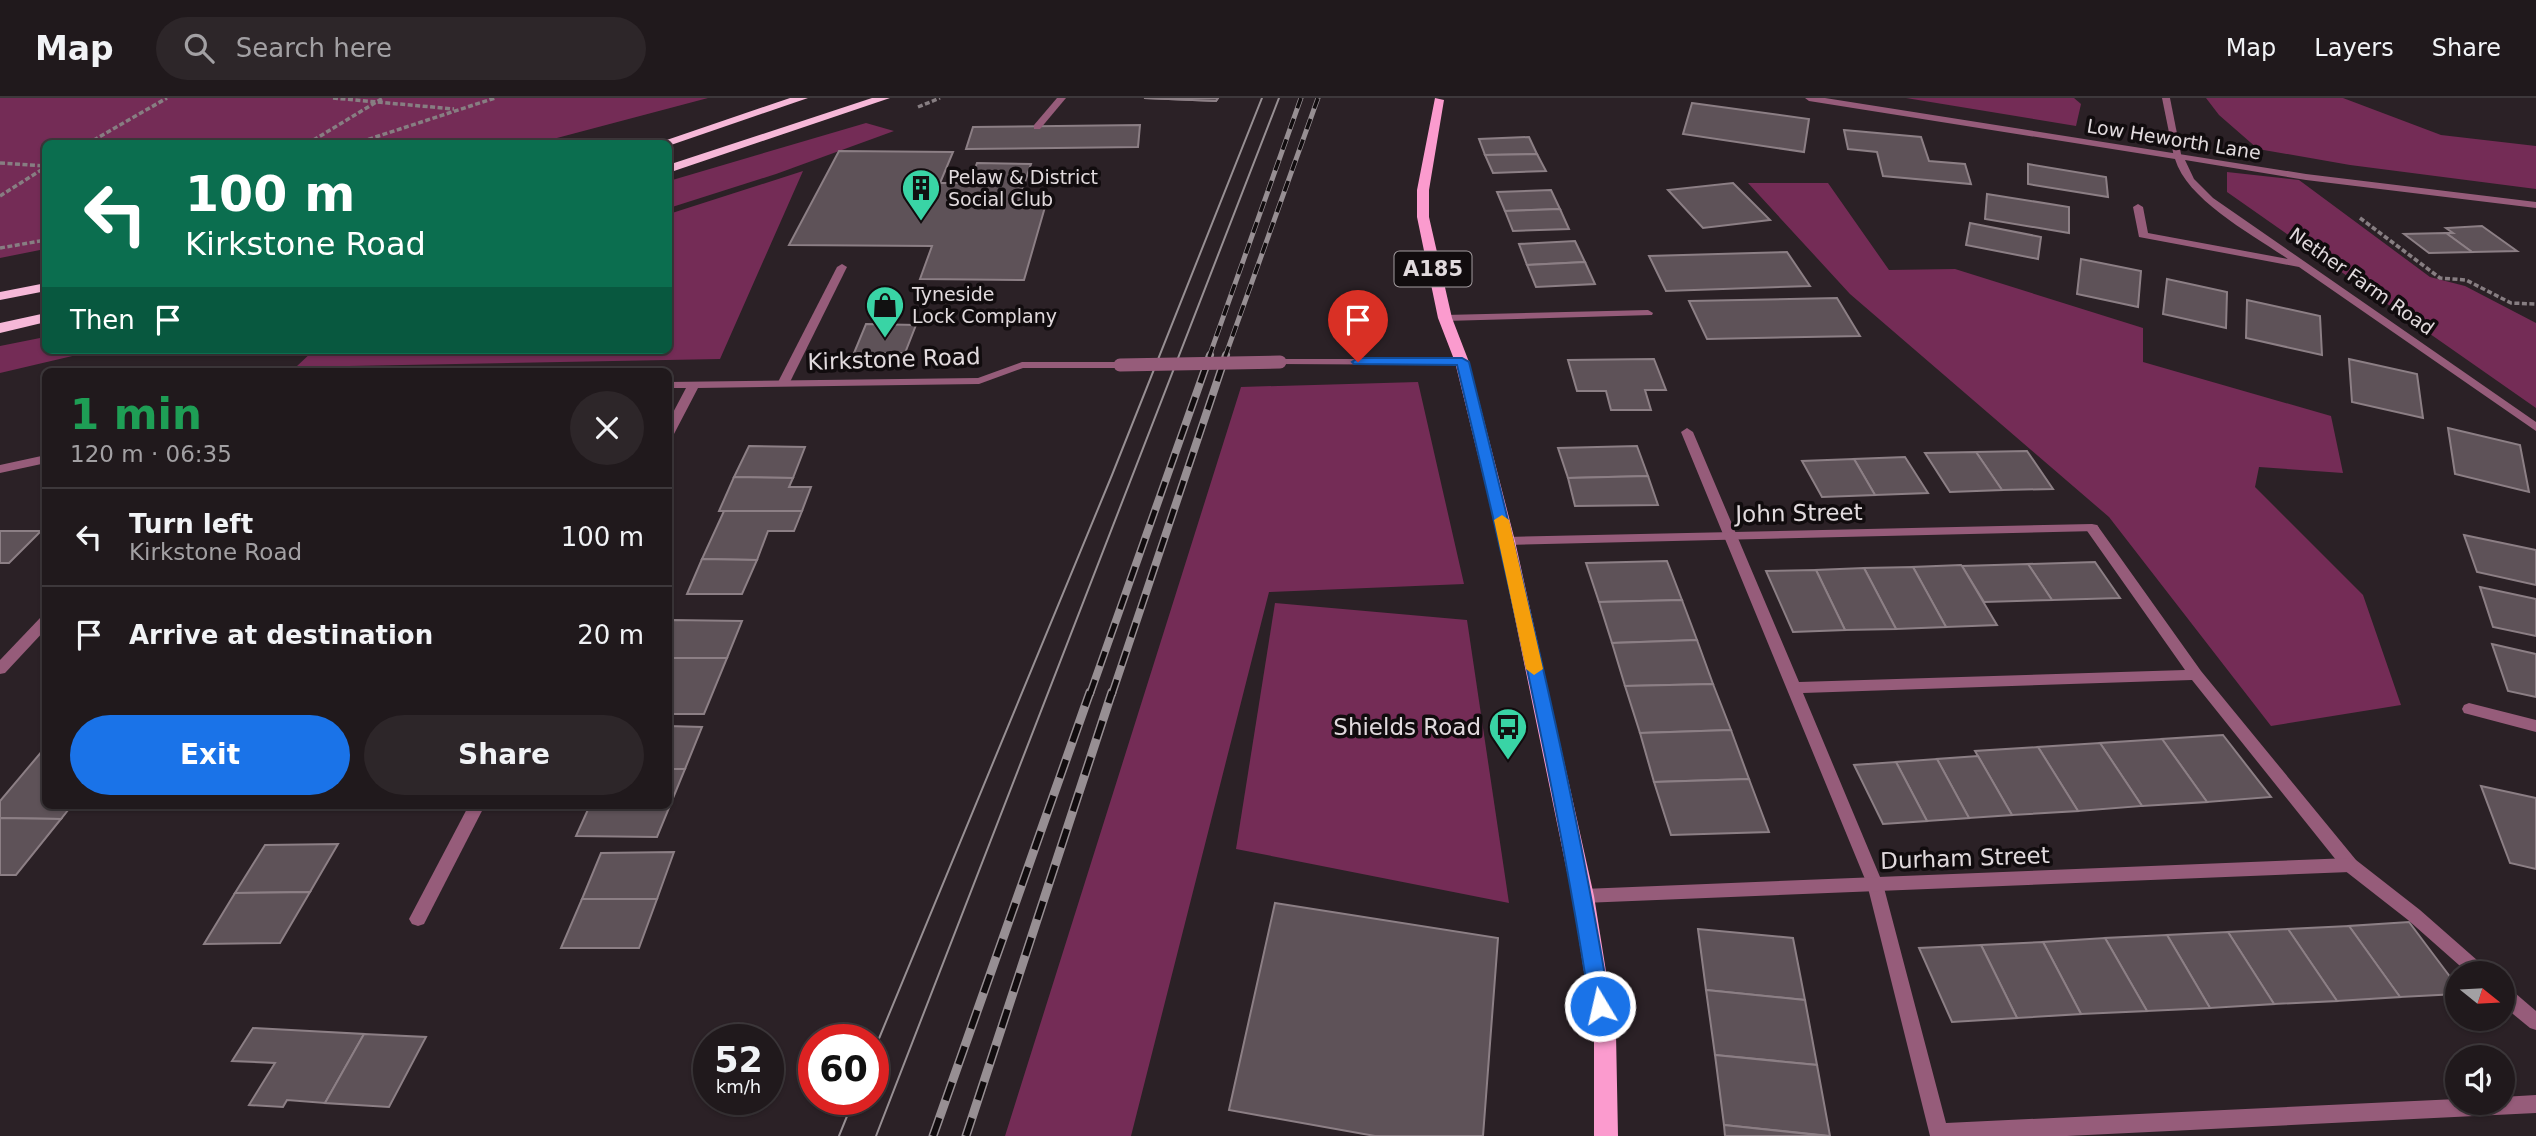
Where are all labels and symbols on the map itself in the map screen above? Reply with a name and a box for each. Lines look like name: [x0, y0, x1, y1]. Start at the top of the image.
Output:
street label: Low Heworth Lane: [2085, 114, 2263, 164]
place label: Pelaw & District Social Club: [948, 166, 1098, 210]
building icon: Pelaw & District Social Club: [900, 167, 942, 222]
street label: Nether Farm Road: [2285, 223, 2439, 339]
road number: A185: [1394, 252, 1472, 286]
place label: Tyneside Lock Complany: [911, 283, 1057, 327]
shop icon: Tyneside Lock Complany: [864, 284, 906, 339]
pin: [1328, 290, 1388, 362]
street label: Kirkstone Road: [807, 343, 981, 375]
street label: John Street: [1733, 499, 1863, 527]
bus stop icon: Shields Road: [1487, 706, 1529, 761]
place label: Shields Road: [1333, 714, 1481, 740]
street label: Durham Street: [1880, 842, 2050, 874]
north arrow: [2445, 961, 2515, 1031]
position arrow: [1563, 969, 1637, 1043]
speed limit sign: 60: [798, 1024, 889, 1115]

